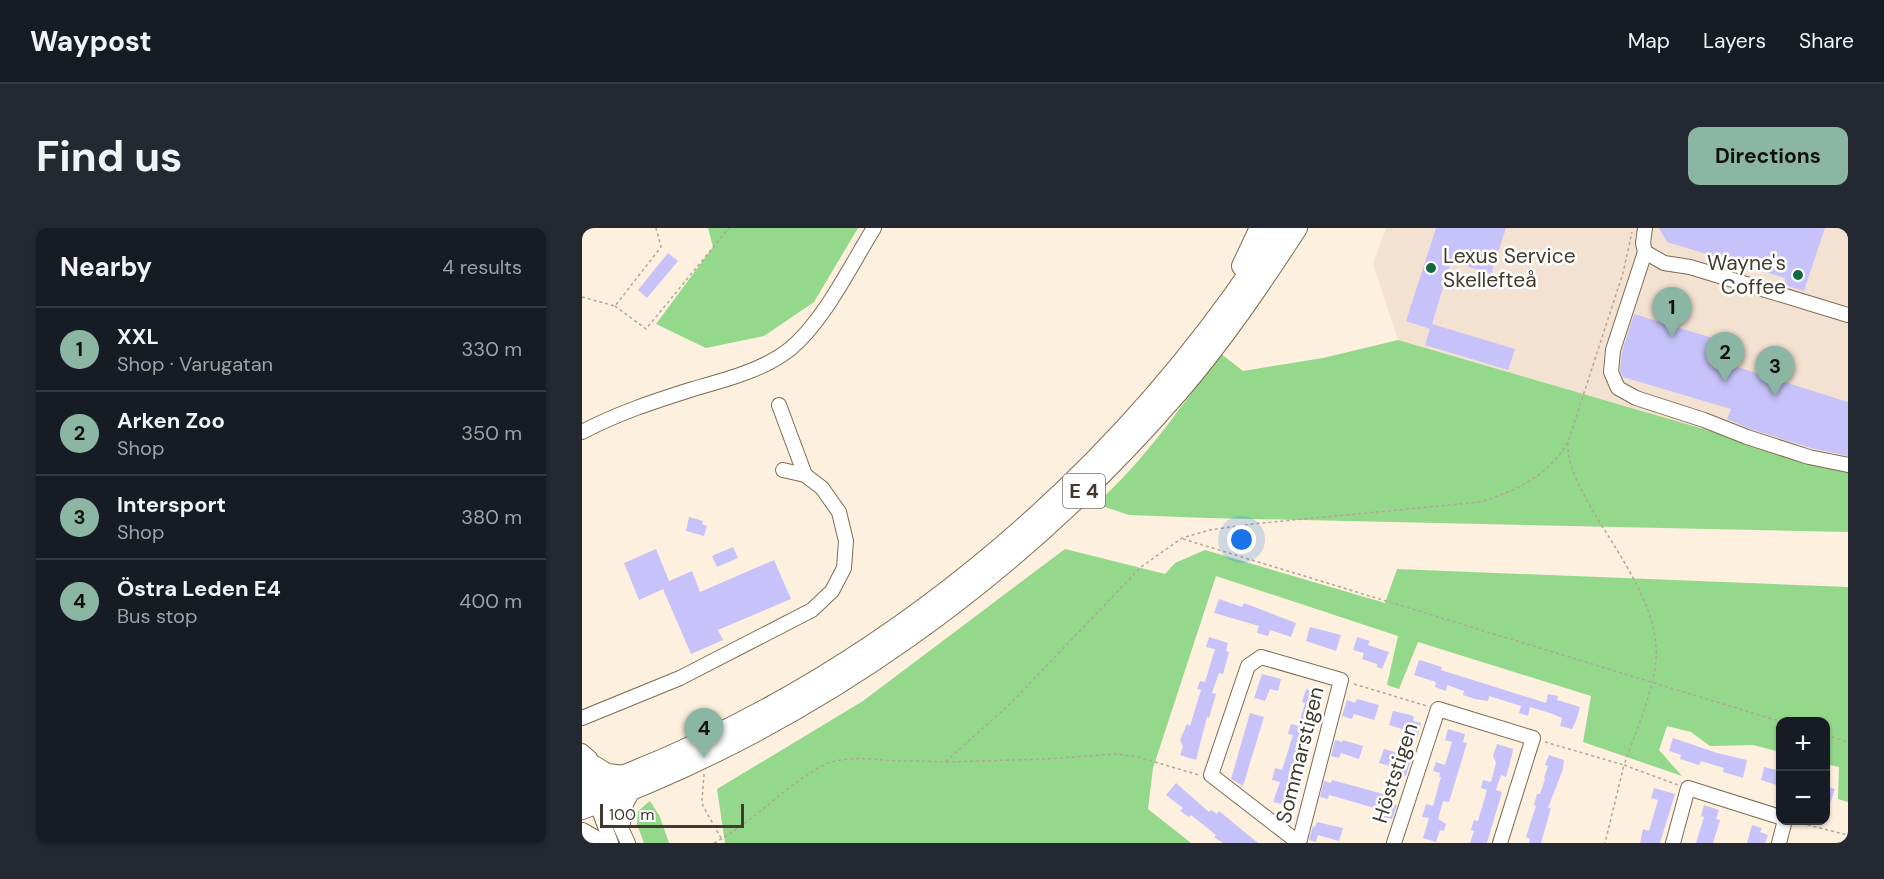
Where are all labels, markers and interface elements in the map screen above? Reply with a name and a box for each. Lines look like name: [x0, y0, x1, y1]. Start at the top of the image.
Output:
text: Waypost: [30, 23, 152, 60]
text: Map: [1628, 27, 1670, 55]
text: Layers: [1703, 27, 1766, 55]
text: Share: [1799, 27, 1854, 55]
button: Directions: [1688, 127, 1848, 185]
text: Find us: [36, 129, 182, 184]
place label: Lexus Service Skellefteå: [1443, 242, 1576, 294]
place label: Wayne's Coffee: [1707, 249, 1786, 301]
text: Nearby: [60, 250, 152, 284]
text: 4 results: [442, 254, 522, 280]
marker: Lexus Service Skellefteå: [1424, 261, 1438, 275]
marker: Wayne's Coffee: [1791, 268, 1805, 282]
pin: 1: [1652, 288, 1692, 337]
text: XXL: [117, 322, 159, 351]
pin: 2: [1706, 332, 1744, 382]
text: 1: [76, 336, 83, 362]
text: 330 m: [462, 336, 522, 362]
pin: 3: [1756, 346, 1794, 396]
text: Shop · Varugatan: [117, 351, 273, 377]
text: Arken Zoo: [117, 406, 225, 435]
text: 2: [74, 420, 85, 446]
text: 350 m: [461, 420, 522, 446]
text: Shop: [117, 435, 164, 461]
road number: E 4: [1063, 474, 1105, 508]
text: Intersport: [117, 490, 226, 519]
text: 3: [73, 504, 86, 530]
text: 380 m: [461, 504, 522, 530]
text: Shop: [117, 519, 164, 545]
your location: [1227, 525, 1256, 554]
text: Östra Leden E4: [117, 574, 281, 603]
text: 4: [73, 588, 86, 614]
text: 400 m: [459, 588, 522, 614]
text: Bus stop: [117, 603, 197, 629]
street label: Sommarstigen: [1269, 684, 1331, 826]
pin: 4: [684, 708, 724, 758]
map controls: [1776, 717, 1830, 825]
button: +: [1776, 717, 1830, 771]
street label: Höststigen: [1366, 719, 1424, 827]
button: −: [1776, 771, 1830, 825]
scale bar: [600, 801, 744, 828]
text: 100 m: [609, 804, 654, 825]

